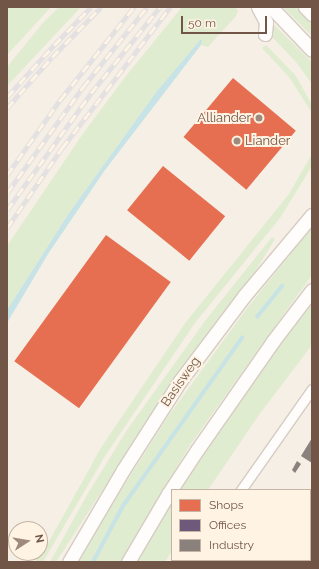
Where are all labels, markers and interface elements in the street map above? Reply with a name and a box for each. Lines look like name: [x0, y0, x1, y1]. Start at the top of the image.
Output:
scale bar: [183, 8, 269, 34]
text: 50 m: [188, 16, 216, 30]
place label: Alliander: [197, 110, 251, 126]
marker: Alliander: [254, 113, 264, 123]
place label: Liander: [245, 133, 290, 149]
marker: Liander: [232, 136, 242, 146]
street label: Basisweg: [158, 354, 204, 410]
legend: [171, 489, 311, 561]
text: Shops: [209, 498, 244, 512]
text: Offices: [209, 518, 246, 532]
north arrow: [8, 521, 48, 561]
text: N: [32, 533, 46, 544]
text: Industry: [209, 538, 254, 552]

